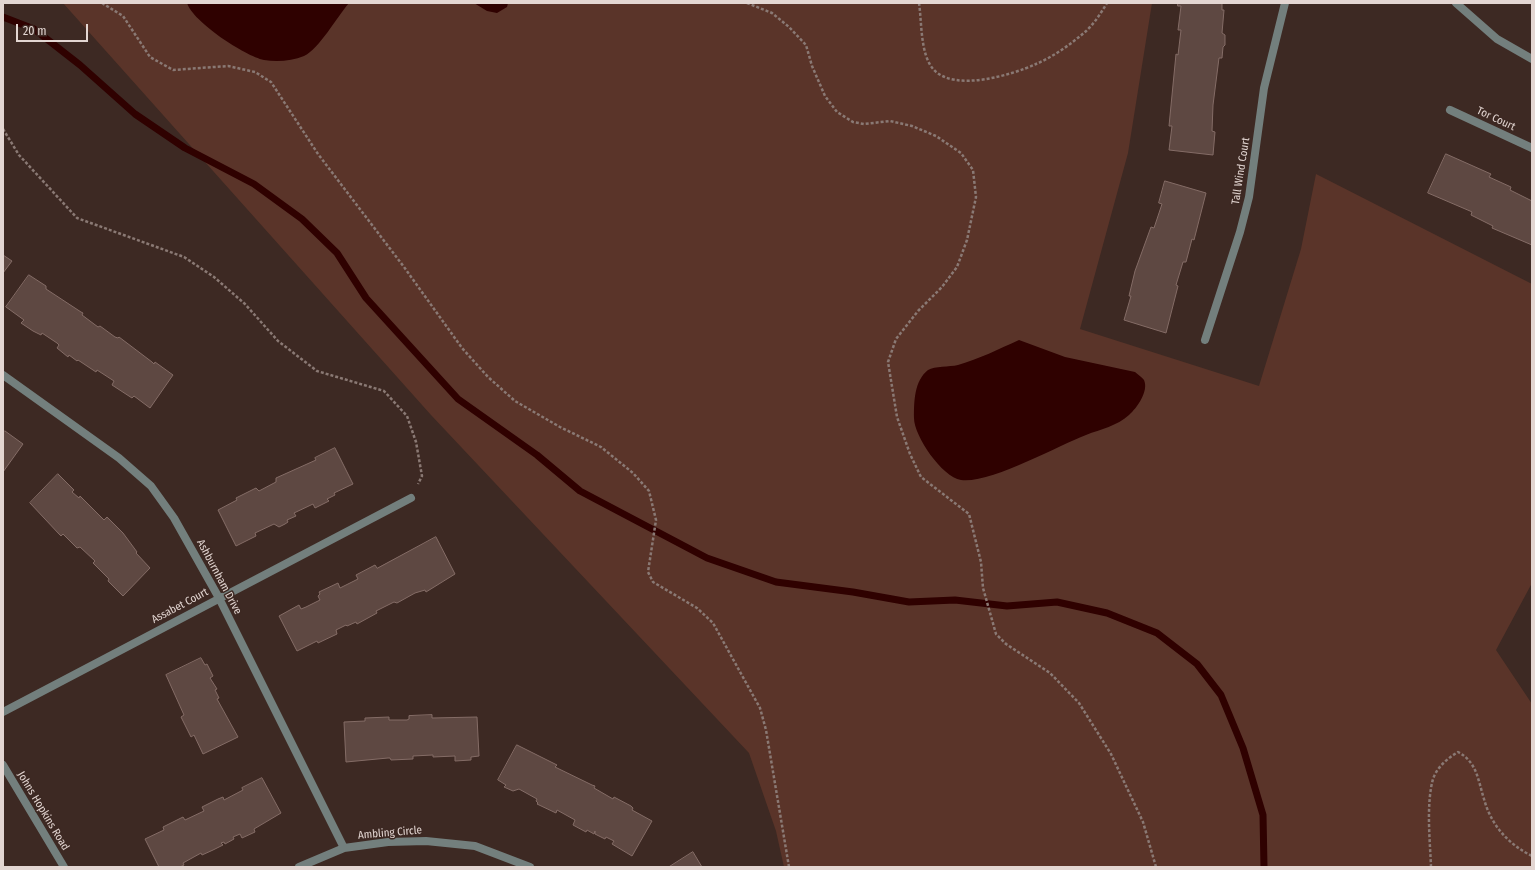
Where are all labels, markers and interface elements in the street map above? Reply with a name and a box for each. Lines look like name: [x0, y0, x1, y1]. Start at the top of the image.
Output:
scale bar: [18, 16, 90, 42]
text: 20 m: [23, 24, 47, 38]
street label: Tor Court: [1475, 104, 1517, 134]
street label: Tall Wind Court: [1229, 136, 1253, 206]
street label: Ashburnham Drive: [194, 537, 244, 617]
street label: Assabet Court: [149, 586, 211, 626]
street label: Johns Hopkins Road: [14, 769, 72, 853]
street label: Ambling Circle: [357, 824, 423, 842]

